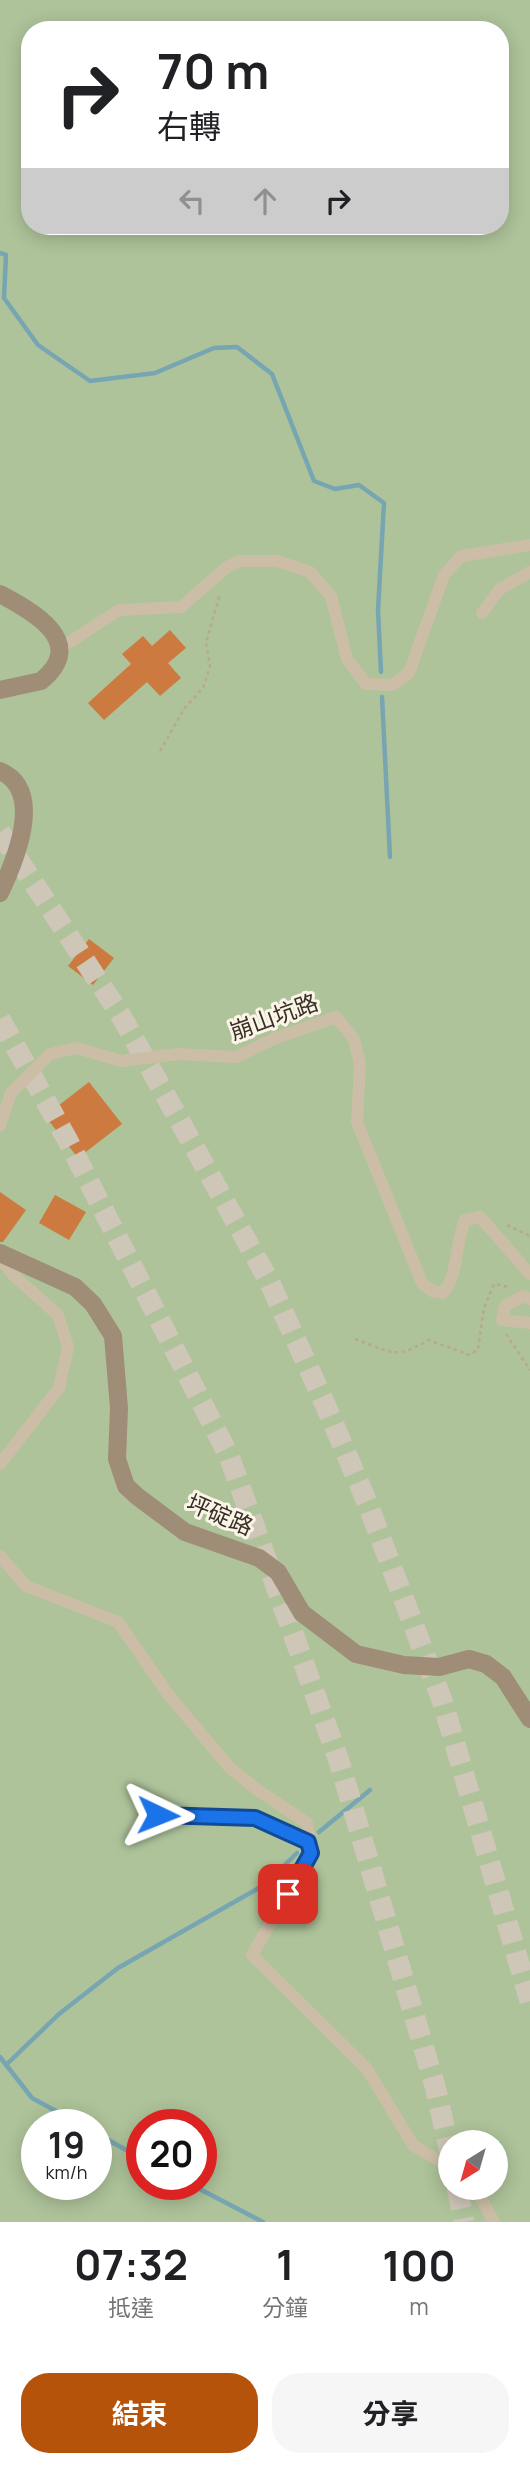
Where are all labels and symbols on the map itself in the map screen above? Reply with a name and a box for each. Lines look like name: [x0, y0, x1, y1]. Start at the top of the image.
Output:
street label: 崩山坑路: [225, 985, 322, 1047]
street label: 坪碇路: [182, 1486, 258, 1542]
position arrow: [121, 1778, 195, 1852]
pin: [258, 1864, 318, 1924]
speed limit sign: 20: [126, 2109, 217, 2200]
north arrow: [438, 2130, 508, 2200]

